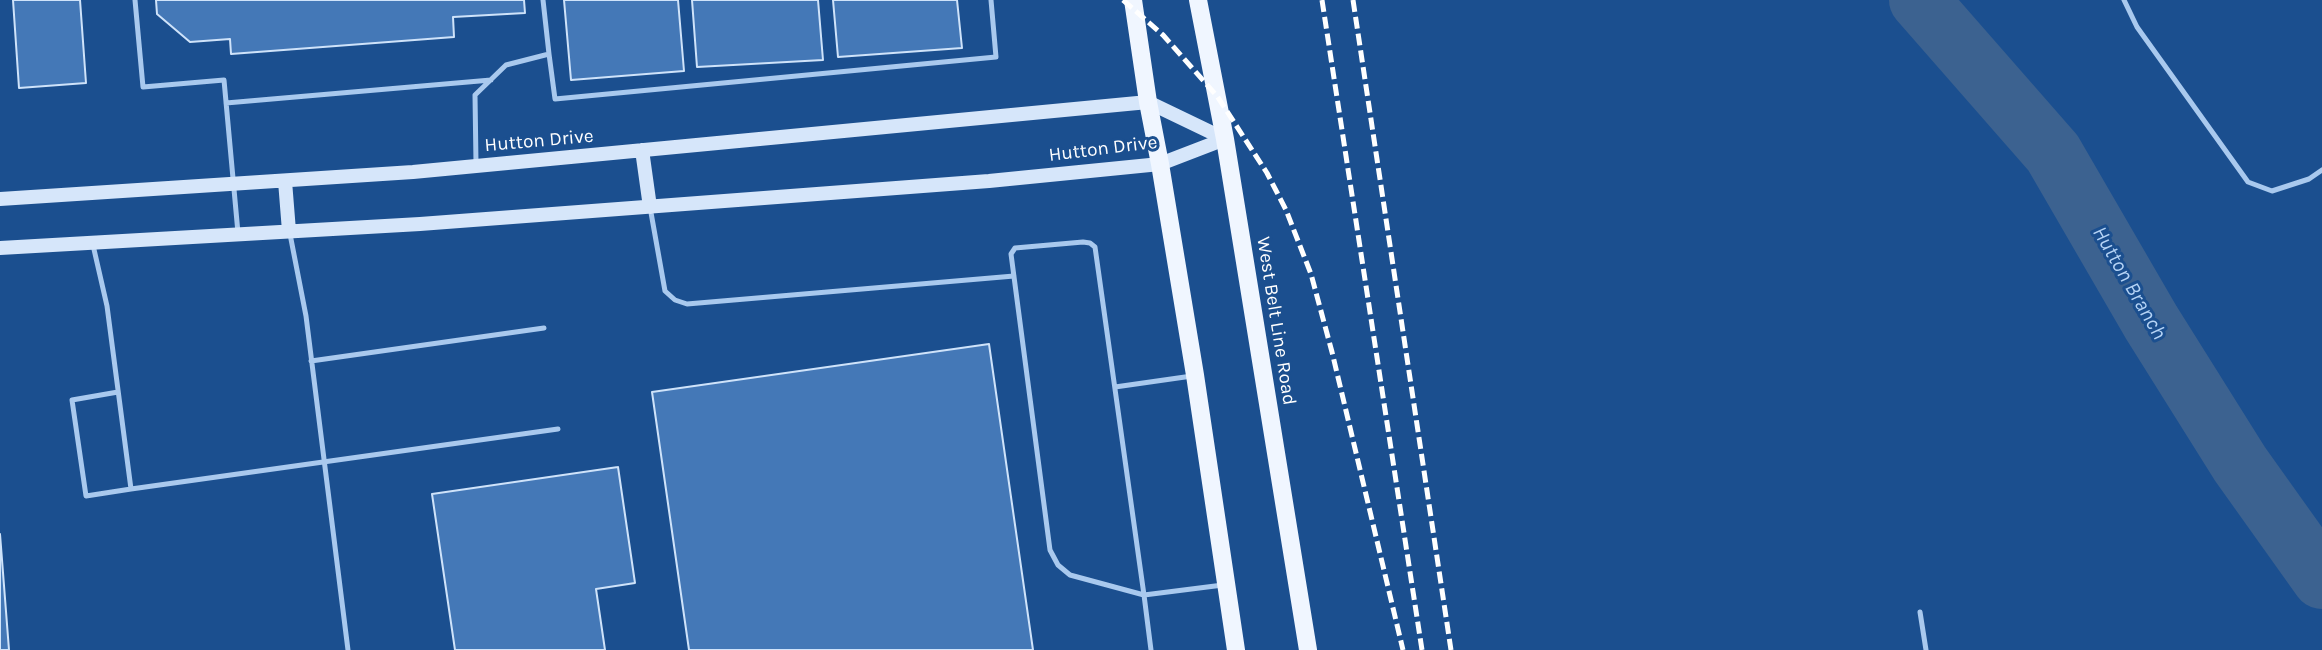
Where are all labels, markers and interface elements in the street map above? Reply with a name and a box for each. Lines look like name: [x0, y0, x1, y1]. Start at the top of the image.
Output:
street label: Hutton Drive: [484, 125, 594, 157]
street label: Hutton Drive: [1047, 131, 1159, 167]
water label: Hutton Branch: [2086, 222, 2172, 344]
street label: West Belt Line Road: [1251, 235, 1301, 407]

